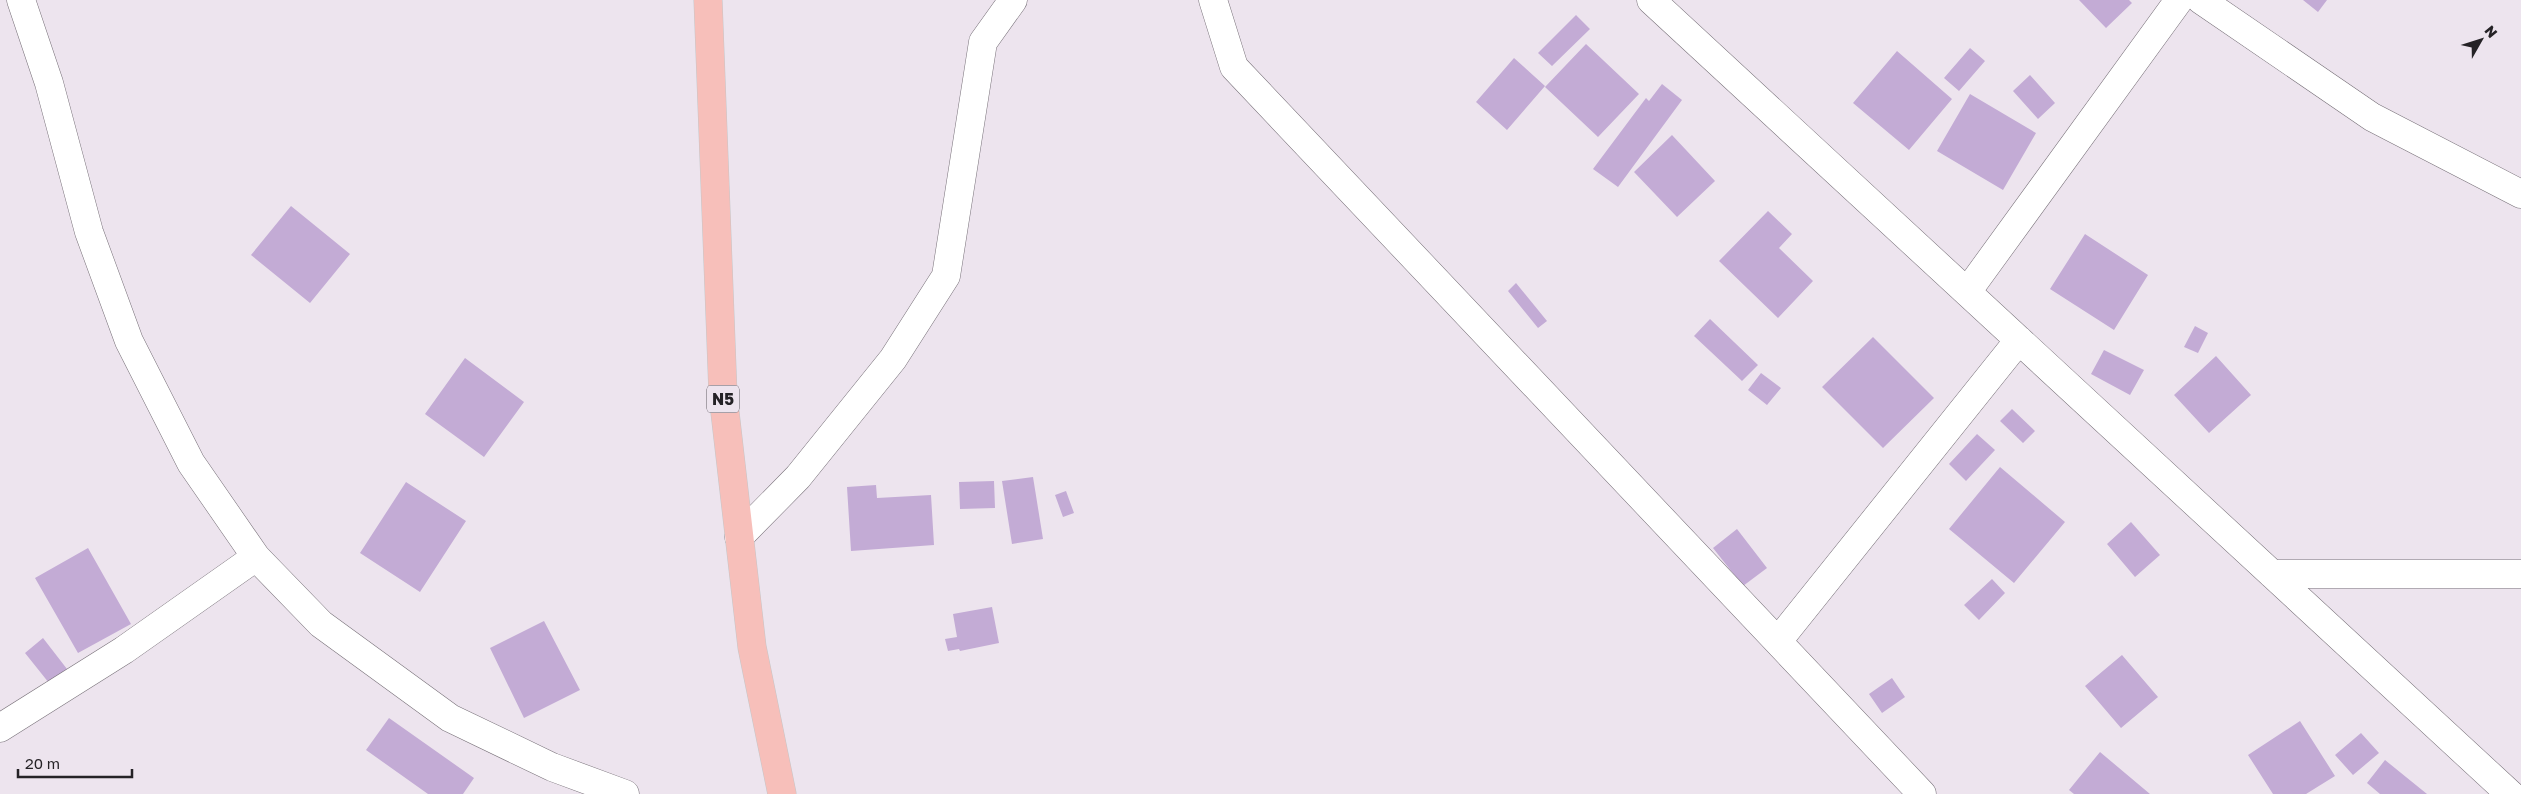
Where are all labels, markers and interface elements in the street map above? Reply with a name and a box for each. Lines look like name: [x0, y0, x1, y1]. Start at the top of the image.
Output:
north arrow: [2456, 15, 2506, 65]
text: N: [2482, 22, 2501, 41]
road number: N5: [707, 386, 739, 412]
scale bar: [18, 746, 131, 778]
text: 20 m: [25, 754, 60, 772]

